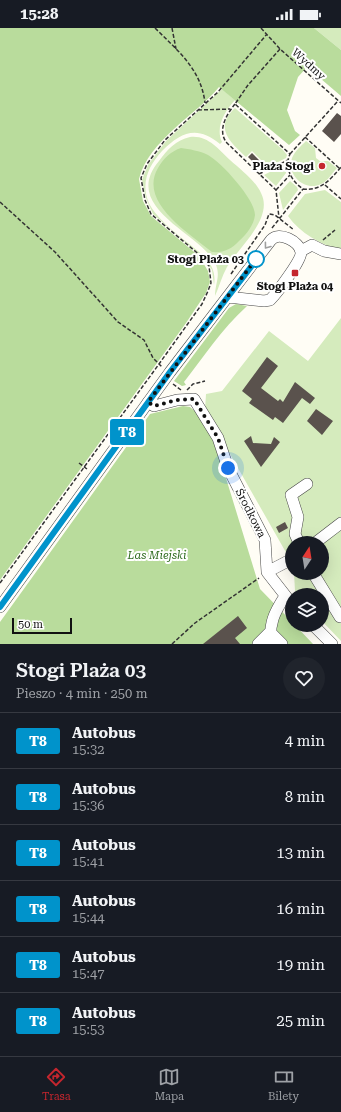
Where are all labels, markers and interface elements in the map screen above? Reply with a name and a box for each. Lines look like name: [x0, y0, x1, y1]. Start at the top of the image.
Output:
text: 15:28: [20, 5, 58, 23]
street label: Wydmy: [289, 46, 328, 83]
place label: Plaża Stogi: [253, 160, 314, 173]
marker: Plaża Stogi: [317, 161, 327, 171]
one-way arrow: [264, 241, 271, 248]
marker: Stogi Plaża 03: [247, 250, 265, 268]
place label: Stogi Plaża 03: [167, 253, 244, 266]
marker: Stogi Plaża 04: [290, 268, 300, 278]
place label: Stogi Plaża 04: [257, 280, 334, 293]
line badge: T8: [109, 419, 145, 445]
text: T8: [118, 424, 136, 440]
your location: [218, 458, 238, 478]
street label: Środkowa: [233, 486, 269, 540]
north arrow: [285, 536, 329, 580]
map controls: [285, 536, 329, 632]
park label: Las Miejski: [127, 549, 187, 562]
button: layers: [285, 588, 329, 632]
scale bar: [12, 616, 72, 635]
text: 50 m: [18, 618, 43, 631]
button: heart: [283, 657, 325, 699]
text: Stogi Plaża 03: [16, 659, 146, 682]
text: Pieszo · 4 min · 250 m: [16, 686, 148, 701]
text: Autobus: [72, 724, 136, 742]
text: 4 min: [285, 732, 325, 750]
text: T8: [29, 733, 47, 749]
text: 15:32: [72, 742, 104, 757]
text: Autobus: [72, 780, 136, 798]
text: 8 min: [285, 788, 325, 806]
text: T8: [29, 789, 47, 805]
text: 15:36: [72, 798, 104, 813]
text: Autobus: [72, 836, 136, 854]
text: 13 min: [276, 844, 325, 862]
text: T8: [29, 845, 47, 861]
text: 15:41: [72, 854, 104, 869]
text: Autobus: [72, 892, 136, 910]
text: 16 min: [276, 900, 325, 918]
text: T8: [29, 901, 47, 917]
text: 15:44: [72, 910, 104, 925]
text: Autobus: [72, 948, 136, 966]
text: 19 min: [276, 956, 325, 974]
text: T8: [29, 957, 47, 973]
text: 15:47: [72, 966, 104, 981]
text: Autobus: [72, 1004, 136, 1022]
text: 25 min: [276, 1012, 325, 1030]
text: T8: [29, 1013, 47, 1029]
text: 15:53: [72, 1022, 104, 1037]
tab: Trasa: [42, 1066, 71, 1103]
tab: Mapa: [155, 1066, 184, 1103]
tab: Bilety: [268, 1066, 299, 1103]

